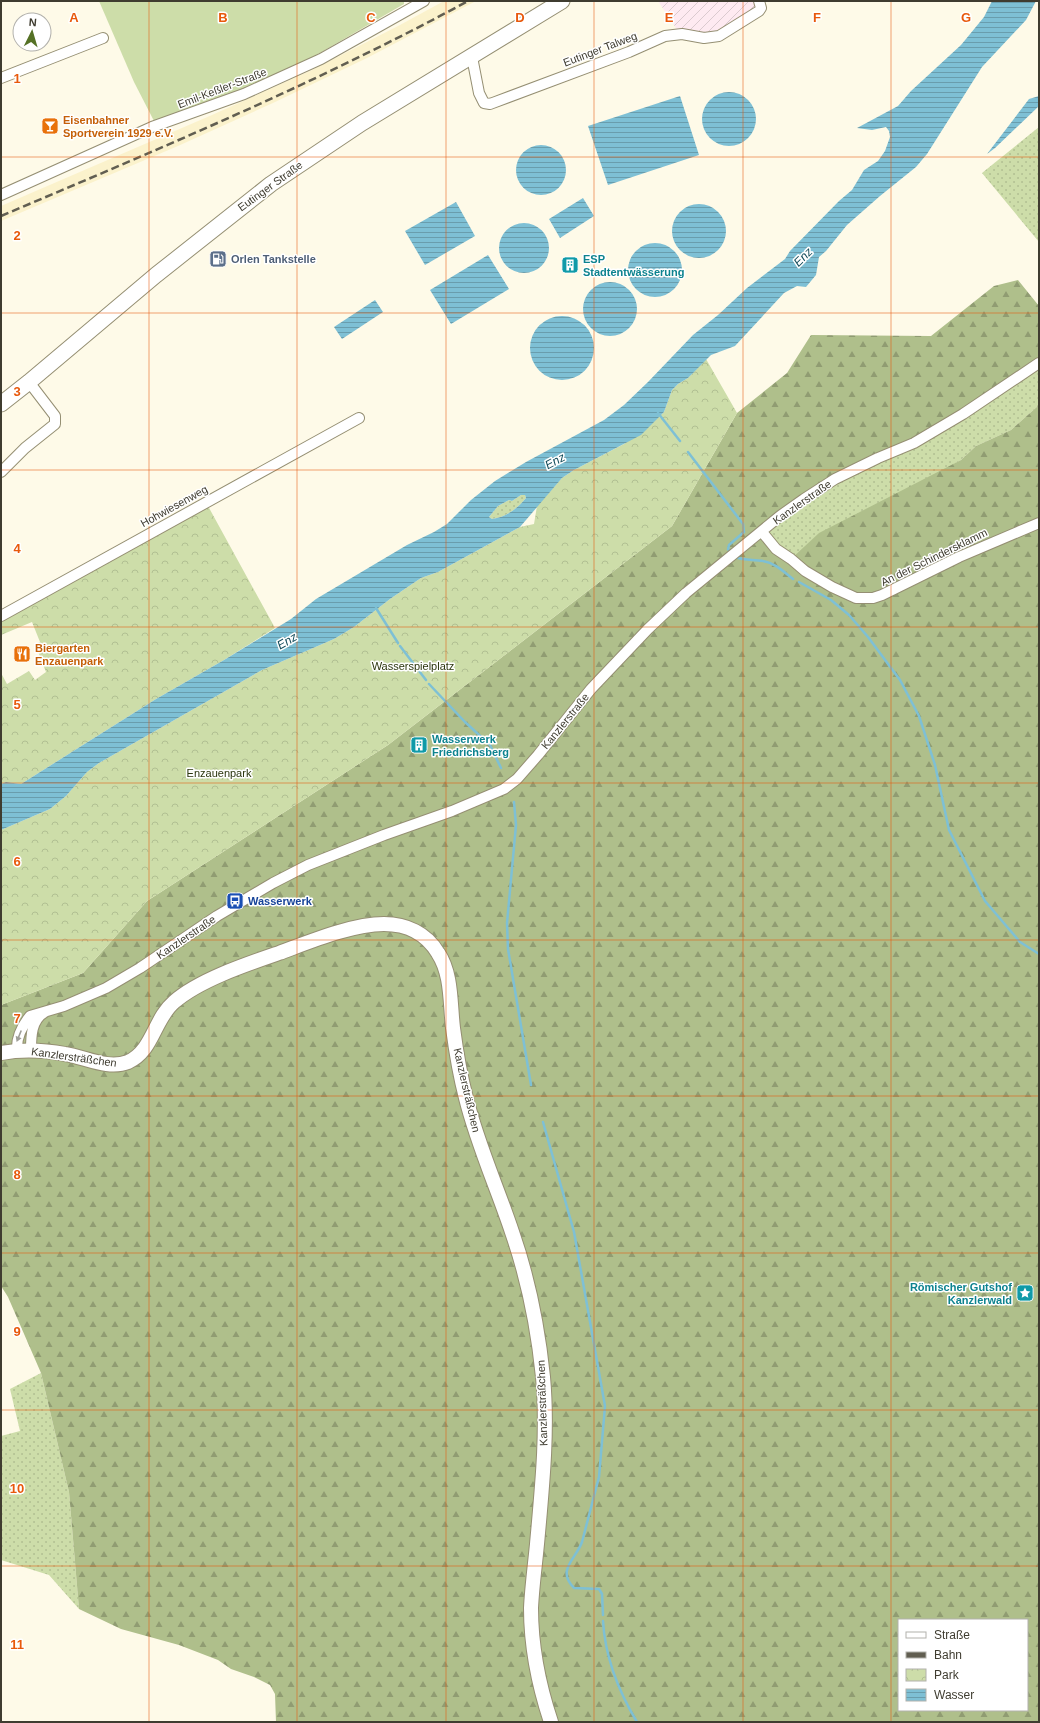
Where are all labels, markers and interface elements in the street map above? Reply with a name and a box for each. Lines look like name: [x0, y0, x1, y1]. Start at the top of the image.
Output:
text: A: [69, 10, 79, 25]
text: B: [218, 10, 228, 25]
text: C: [366, 10, 376, 25]
text: D: [515, 10, 525, 25]
text: E: [665, 10, 674, 25]
text: F: [813, 10, 821, 25]
text: G: [961, 10, 971, 25]
north arrow: [12, 12, 52, 52]
text: N: [28, 16, 37, 28]
street label: Eutinger Talweg: [561, 29, 639, 69]
street label: Emil-Keßler-Straße: [176, 66, 268, 110]
text: 1: [13, 71, 21, 86]
place label: Eisenbahner Sportverein 1929 e.V.: [63, 114, 173, 139]
bar icon: Eisenbahner Sportverein 1929 e.V.: [40, 116, 60, 136]
street label: Eutinger Straße: [235, 159, 305, 213]
text: 2: [13, 228, 21, 243]
water label: Enz: [791, 245, 815, 269]
fuel station icon: Orlen Tankstelle: [208, 249, 228, 269]
place label: Orlen Tankstelle: [231, 253, 316, 265]
place label: ESP Stadtentwässerung: [583, 253, 684, 278]
building icon: ESP Stadtentwässerung: [560, 255, 580, 275]
text: 3: [13, 384, 21, 399]
water label: Enz: [543, 450, 567, 472]
street label: Kanzlerstraße: [771, 477, 833, 527]
street label: Hohwiesenweg: [138, 483, 210, 529]
street label: An der Schindersklamm: [879, 526, 989, 588]
text: 4: [13, 541, 21, 556]
water label: Enz: [275, 630, 299, 652]
place label: Biergarten Enzauenpark: [35, 642, 104, 667]
restaurant icon: Biergarten Enzauenpark: [12, 644, 32, 664]
park label: Wasserspielplatz: [372, 660, 454, 672]
street label: Kanzlerstraße: [539, 691, 591, 751]
text: 5: [13, 697, 21, 712]
place label: Wasserwerk Friedrichsberg: [432, 733, 509, 758]
building icon: Wasserwerk Friedrichsberg: [409, 735, 429, 755]
park label: Enzauenpark: [187, 767, 252, 779]
text: 6: [13, 854, 21, 869]
bus stop icon: Wasserwerk: [225, 891, 245, 911]
place label: Wasserwerk: [248, 895, 313, 907]
street label: Kanzlerstraße: [154, 913, 218, 961]
text: 7: [13, 1011, 21, 1026]
one-way arrow: [16, 1030, 22, 1041]
street label: Kanzlersträßchen: [30, 1045, 118, 1069]
street label: Kanzlersträßchen: [451, 1047, 483, 1133]
text: 8: [13, 1167, 21, 1182]
place label: Römischer Gutshof Kanzlerwald: [910, 1281, 1012, 1306]
place icon: Römischer Gutshof Kanzlerwald: [1015, 1283, 1035, 1303]
text: 9: [13, 1324, 21, 1339]
street label: Kanzlersträßchen: [534, 1360, 550, 1446]
text: 10: [10, 1481, 24, 1496]
legend: [898, 1619, 1028, 1711]
text: Straße: [934, 1628, 970, 1642]
text: 11: [10, 1637, 24, 1652]
text: Bahn: [934, 1648, 962, 1662]
text: Park: [934, 1668, 960, 1682]
text: Wasser: [934, 1688, 974, 1702]

